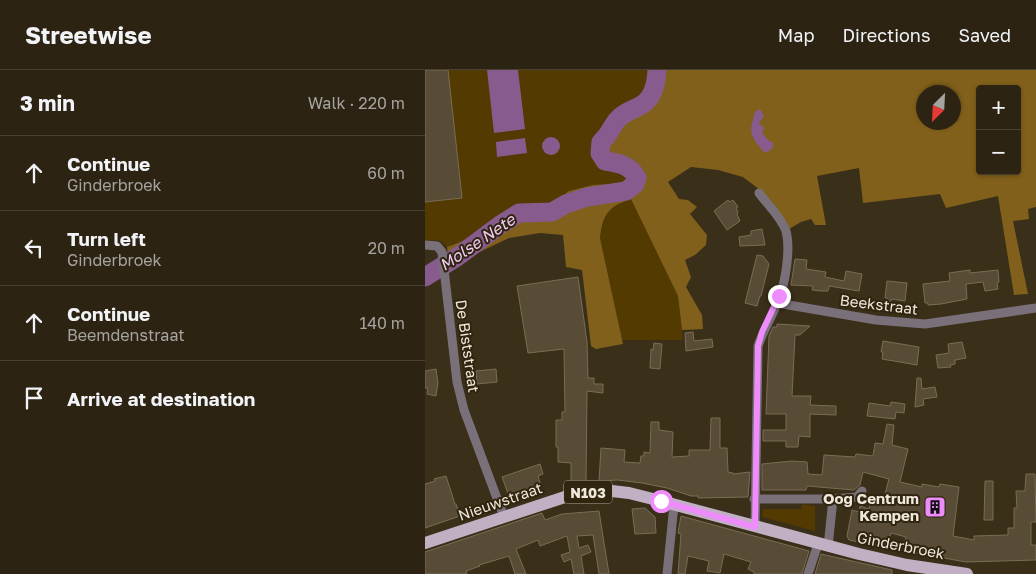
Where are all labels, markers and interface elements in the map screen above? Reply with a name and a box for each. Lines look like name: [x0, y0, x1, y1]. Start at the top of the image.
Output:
text: Streetwise: [25, 20, 152, 49]
text: Map: [778, 24, 814, 46]
text: Directions: [842, 24, 930, 46]
text: Saved: [958, 24, 1011, 46]
north arrow: [916, 85, 961, 130]
map controls: [976, 85, 1021, 175]
button: +: [976, 85, 1021, 130]
text: 3 min: [20, 90, 75, 116]
text: Walk · 220 m: [308, 93, 405, 113]
button: −: [976, 130, 1021, 175]
text: Continue: [67, 152, 150, 175]
icon: ahead: [20, 159, 48, 187]
text: 60 m: [367, 163, 405, 183]
text: Ginderbroek: [67, 175, 162, 195]
water label: Molse Nete: [435, 208, 520, 275]
text: Turn left: [67, 227, 146, 250]
icon: left: [20, 234, 48, 262]
text: 20 m: [368, 238, 405, 258]
text: Ginderbroek: [67, 250, 162, 270]
route end: [768, 285, 791, 308]
street label: Beekstraat: [839, 290, 919, 318]
street label: De Biststraat: [453, 298, 483, 394]
text: Continue: [67, 302, 150, 325]
icon: ahead: [20, 309, 48, 337]
text: 140 m: [359, 313, 405, 333]
text: Beemdenstraat: [67, 325, 185, 345]
icon: arrive: [20, 384, 48, 412]
text: Arrive at destination: [67, 387, 255, 410]
street label: Nieuwstraat: [456, 478, 544, 524]
road number: N103: [564, 481, 612, 504]
place label: Oog Centrum Kempen: [823, 489, 919, 524]
route start: [650, 490, 673, 513]
building icon: Oog Centrum Kempen: [923, 495, 947, 519]
street label: Ginderbroek: [856, 528, 947, 562]

